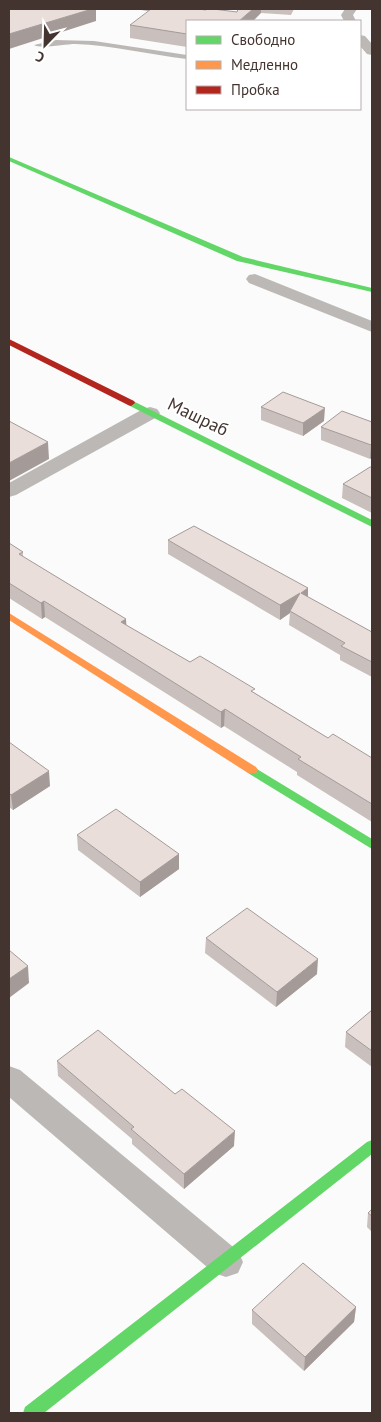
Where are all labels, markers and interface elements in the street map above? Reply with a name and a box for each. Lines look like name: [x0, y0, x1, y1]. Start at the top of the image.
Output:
north arrow: [20, 20, 70, 70]
legend: [186, 20, 361, 110]
text: Свободно: [231, 30, 295, 49]
text: С: [33, 47, 47, 67]
text: Медленно: [231, 55, 298, 74]
text: Пробка: [231, 80, 280, 99]
street label: Машраб: [164, 392, 232, 441]

